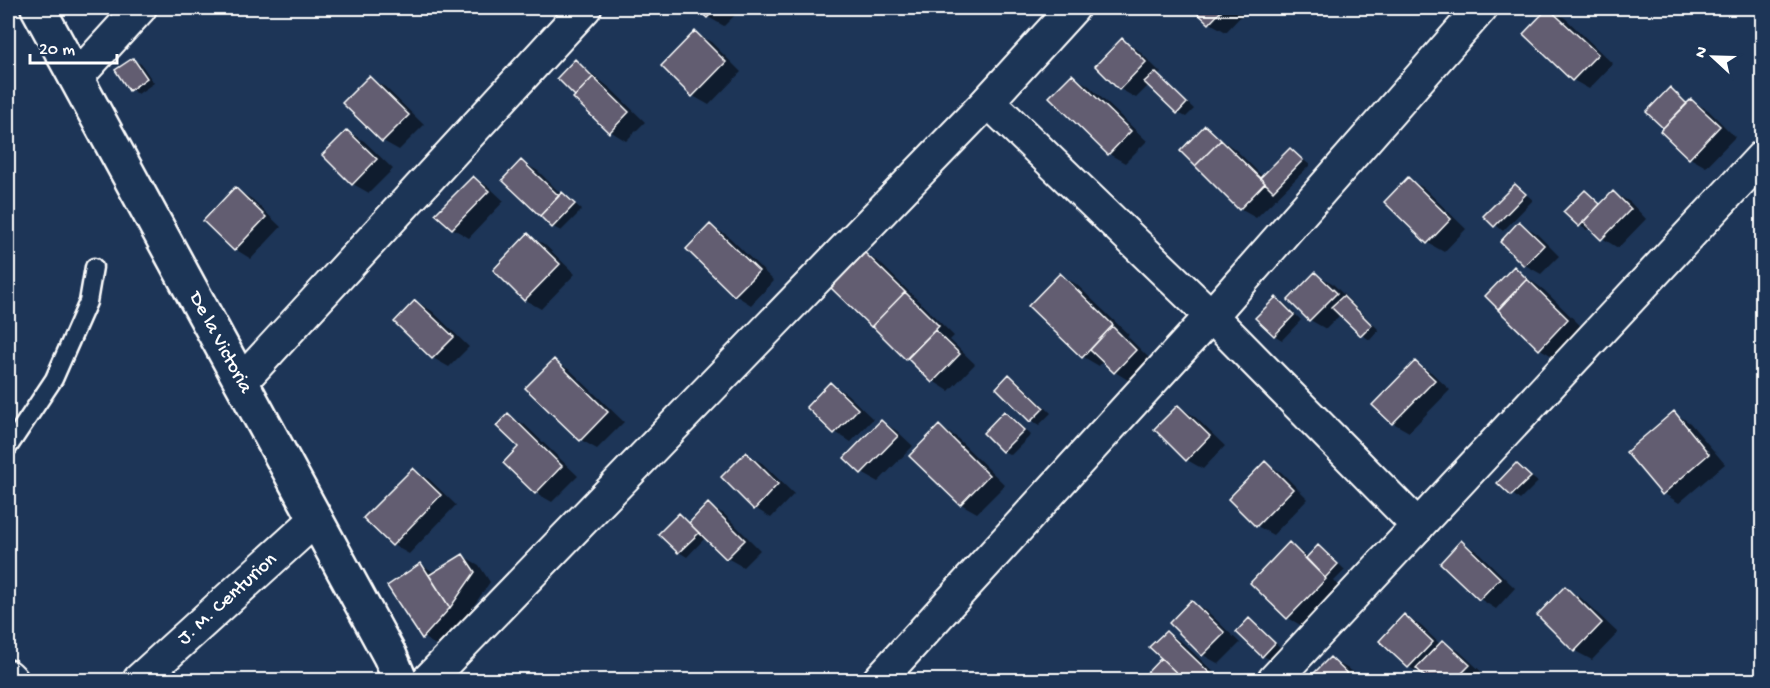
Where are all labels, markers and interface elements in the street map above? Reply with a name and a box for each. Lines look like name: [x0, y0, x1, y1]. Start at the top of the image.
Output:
scale bar: [30, 27, 117, 65]
north arrow: [1683, 27, 1743, 87]
text: 20 m: [39, 40, 75, 61]
text: N: [1692, 44, 1713, 61]
street label: De la Victoria: [182, 286, 257, 398]
street label: J. M. Centurion: [173, 548, 283, 650]

